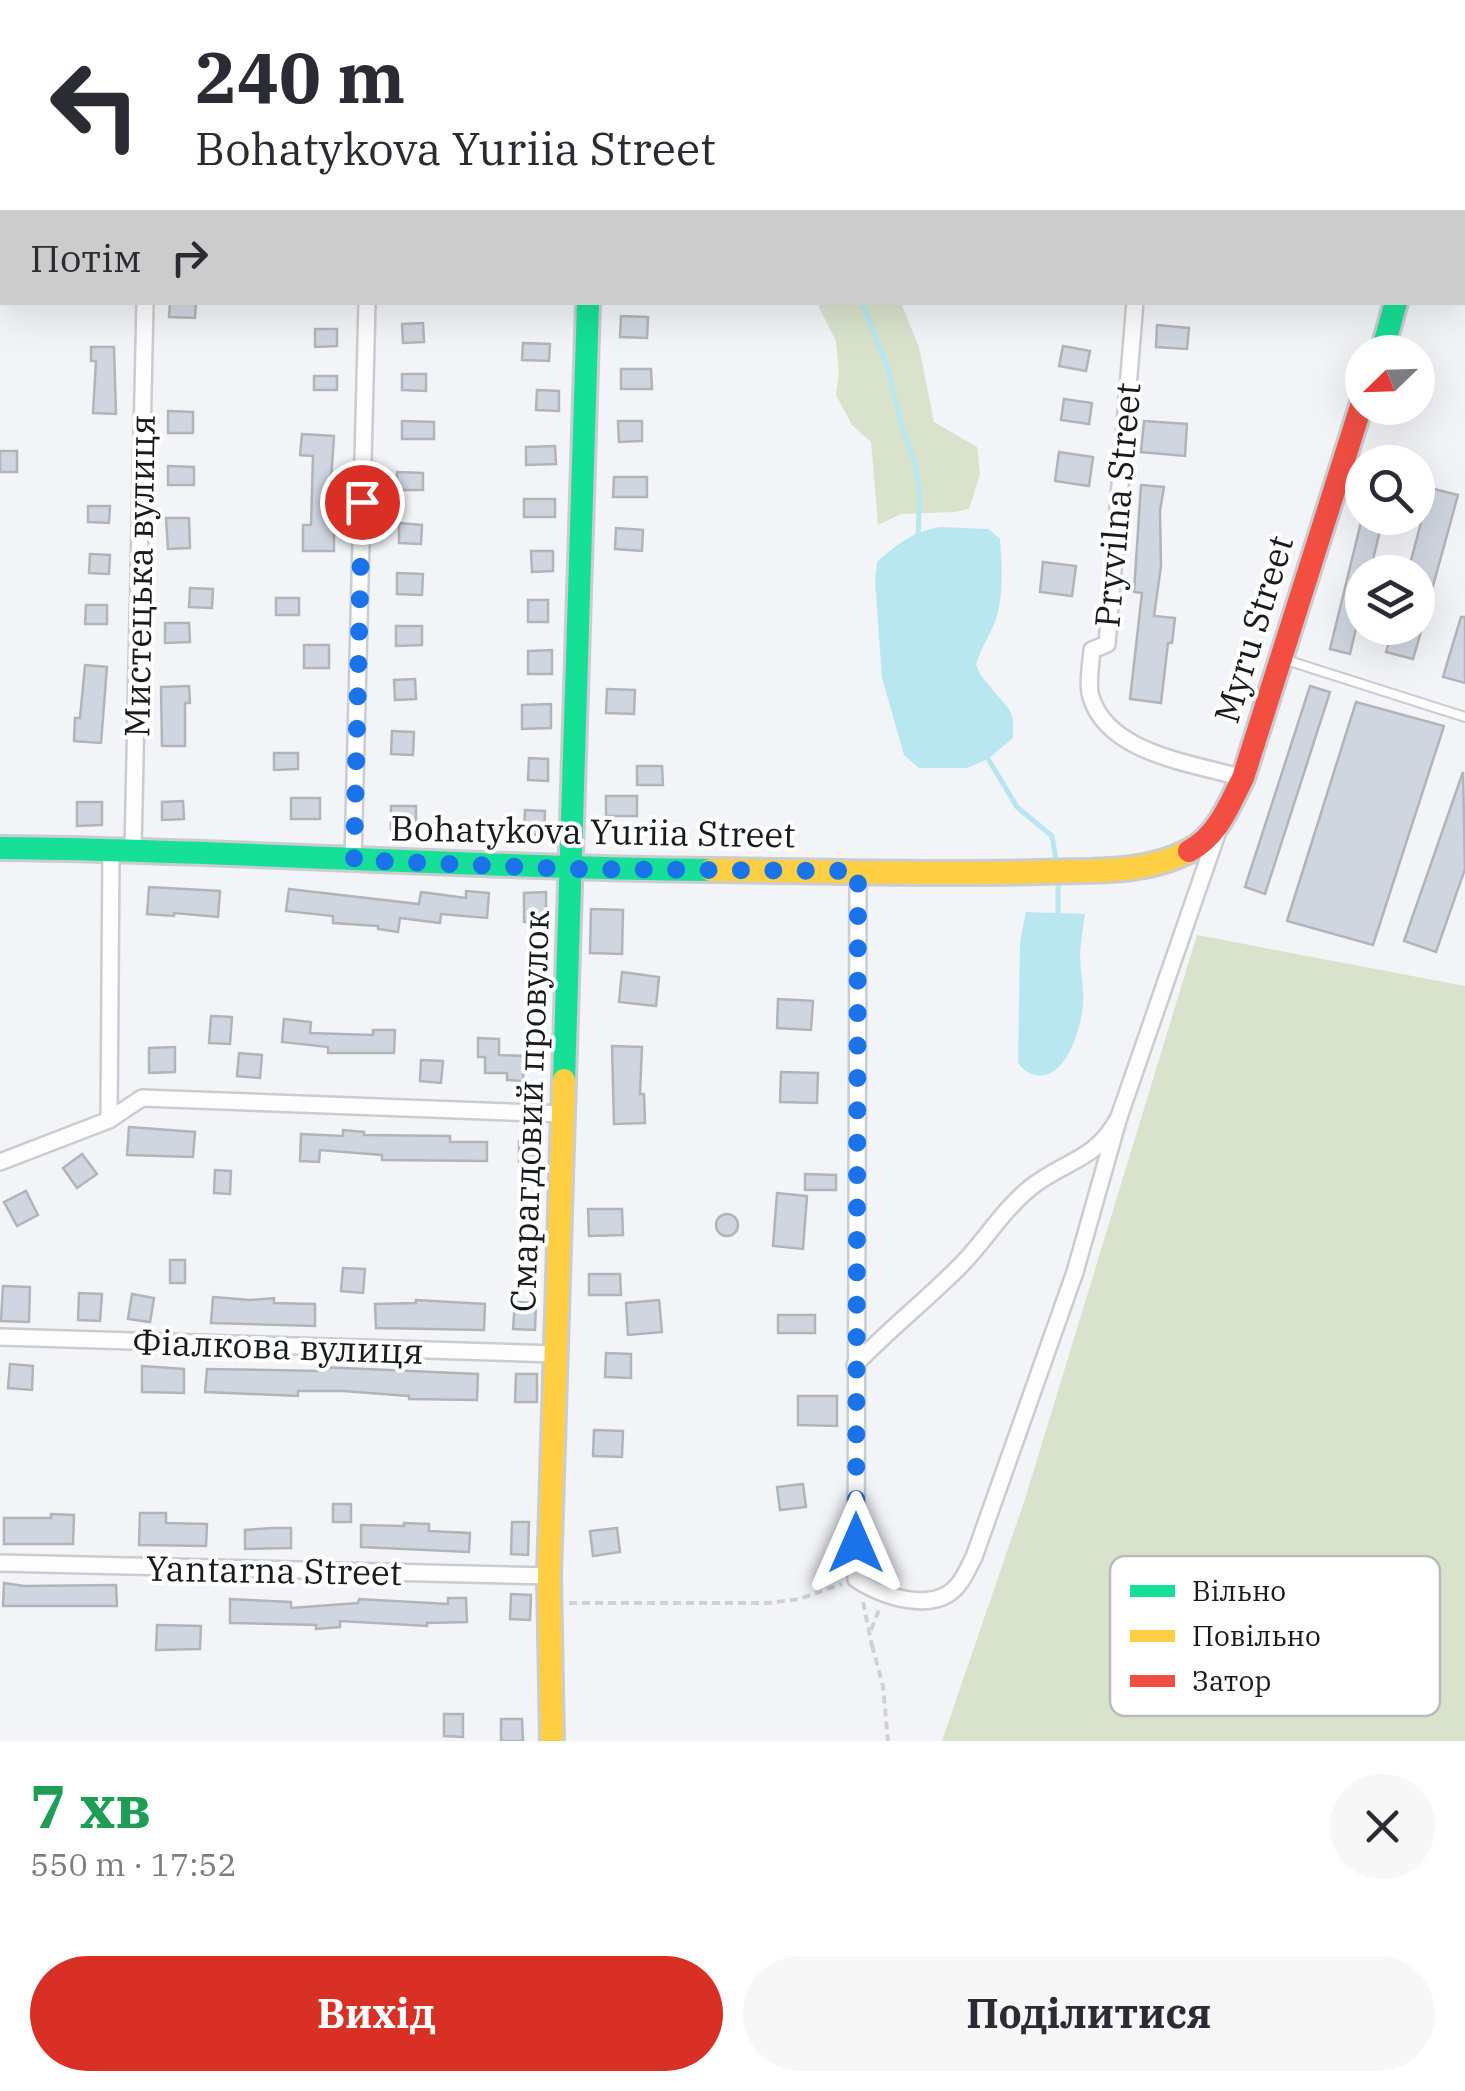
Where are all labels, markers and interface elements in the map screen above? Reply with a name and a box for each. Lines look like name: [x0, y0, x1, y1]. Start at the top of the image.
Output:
text: 240 m: [195, 31, 405, 122]
icon: left: [30, 40, 160, 170]
text: Bohatykova Yuriia Street: [195, 119, 716, 177]
icon: right: [162, 230, 217, 285]
text: Потім: [30, 233, 142, 282]
north arrow: [1345, 335, 1435, 425]
map controls: [1345, 335, 1435, 645]
street label: Pryvilna Street: [1083, 381, 1151, 629]
street label: Мистецька вулиця: [113, 414, 165, 738]
button: search: [1345, 445, 1435, 535]
pin: [320, 460, 405, 545]
icon: arrive: [335, 475, 390, 530]
street label: Myru Street: [1203, 530, 1303, 728]
button: layers: [1345, 555, 1435, 645]
street label: Bohatykova Yuriia Street: [390, 804, 796, 858]
street label: Смарагдовий провулок: [499, 909, 559, 1313]
street label: Фіалкова вулиця: [132, 1318, 424, 1374]
position arrow: [804, 1491, 908, 1595]
street label: Yantarna Street: [146, 1545, 402, 1595]
legend: [1110, 1556, 1440, 1716]
text: Вільно: [1192, 1572, 1286, 1609]
text: Повільно: [1192, 1617, 1321, 1654]
text: Затор: [1192, 1662, 1271, 1699]
text: 7 хв: [30, 1766, 151, 1845]
button: close: [1330, 1774, 1435, 1879]
text: 550 m · 17:52: [30, 1843, 237, 1885]
button: Вихід: [30, 1956, 723, 2071]
button: Поділитися: [743, 1956, 1435, 2071]

